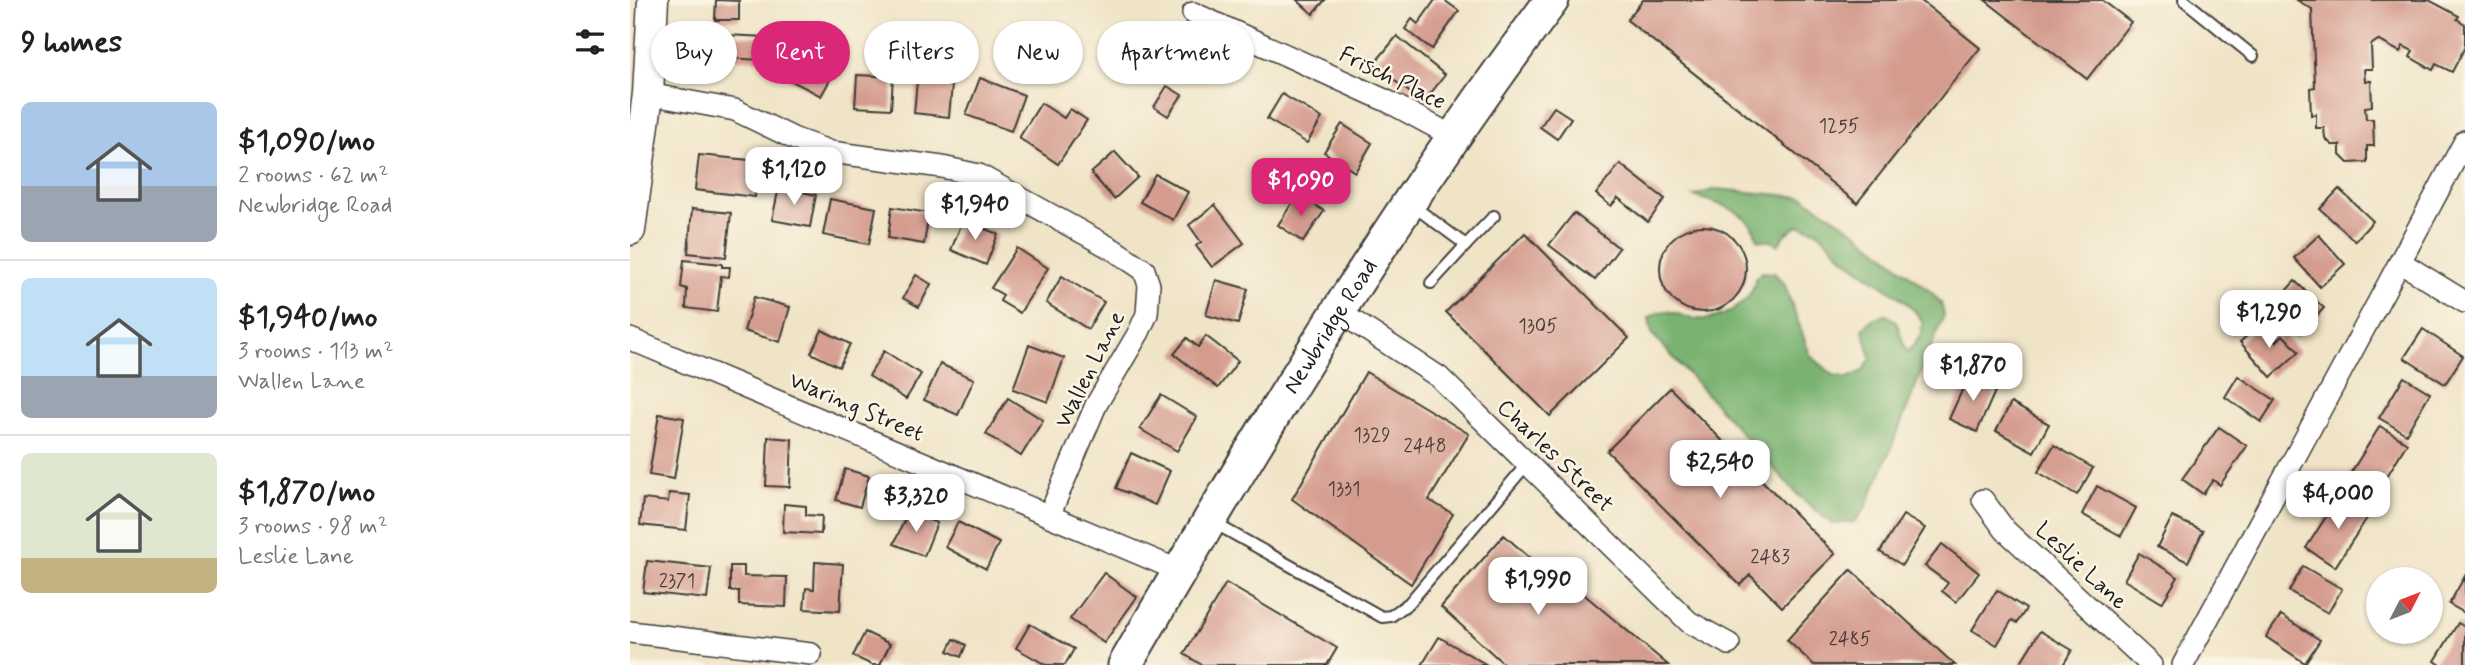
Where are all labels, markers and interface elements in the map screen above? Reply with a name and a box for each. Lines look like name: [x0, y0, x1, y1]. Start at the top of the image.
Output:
chip: Buy: [651, 21, 737, 84]
chip: Rent: [751, 21, 850, 84]
chip: Filters: [864, 21, 979, 84]
chip: New: [993, 21, 1083, 84]
chip: Apartment: [1097, 21, 1254, 84]
text: 9 homes: [21, 23, 122, 62]
icon: filters: [571, 23, 609, 61]
street label: Frisch Place: [1334, 40, 1451, 118]
house number: 1255: [1819, 114, 1859, 139]
text: $1,090/mo: [238, 122, 375, 161]
icon: home: [77, 130, 161, 214]
pin: $1,120: [737, 148, 851, 207]
text: $1,120: [761, 155, 827, 185]
pin: $1,090: [1244, 158, 1358, 218]
text: 2 rooms · 62 m²: [238, 161, 389, 191]
text: $1,090: [1268, 166, 1334, 196]
pin: $1,940: [918, 182, 1032, 242]
text: $1,940: [941, 190, 1009, 220]
text: Newbridge Road: [238, 191, 392, 221]
street label: Newbridge Road: [1277, 254, 1385, 400]
pin: $1,290: [2212, 290, 2326, 350]
text: $1,940/mo: [238, 298, 378, 337]
text: $1,290: [2236, 298, 2302, 328]
icon: home: [77, 306, 161, 390]
street label: Wallen Lane: [1049, 306, 1133, 433]
house number: 1305: [1518, 314, 1558, 339]
text: 3 rooms · 113 m²: [238, 337, 393, 367]
pin: $1,870: [1916, 344, 2030, 403]
text: $1,870: [1939, 351, 2007, 381]
street label: Waring Street: [784, 366, 928, 450]
text: Wallen Lane: [238, 367, 365, 397]
street label: Charles Street: [1490, 393, 1620, 520]
house number: 1329: [1353, 423, 1391, 448]
house number: 2448: [1404, 434, 1446, 459]
pin: $2,540: [1663, 440, 1777, 500]
text: $2,540: [1686, 448, 1754, 478]
pin: $4,000: [2281, 472, 2395, 531]
text: $1,870/mo: [238, 473, 375, 512]
pin: $3,320: [859, 475, 973, 534]
house number: 1331: [1328, 477, 1360, 502]
text: $4,000: [2302, 479, 2374, 509]
icon: home: [77, 481, 161, 565]
text: $3,320: [883, 482, 949, 512]
text: 3 rooms · 98 m²: [238, 512, 388, 542]
street label: Leslie Lane: [2028, 516, 2133, 617]
text: Leslie Lane: [238, 542, 354, 572]
house number: 2483: [1750, 545, 1790, 570]
pin: $1,990: [1481, 558, 1595, 617]
text: $1,990: [1504, 565, 1572, 595]
north arrow: [2366, 567, 2443, 644]
map controls: [2366, 567, 2443, 644]
house number: 2371: [659, 569, 695, 594]
house number: 2485: [1829, 627, 1871, 652]

